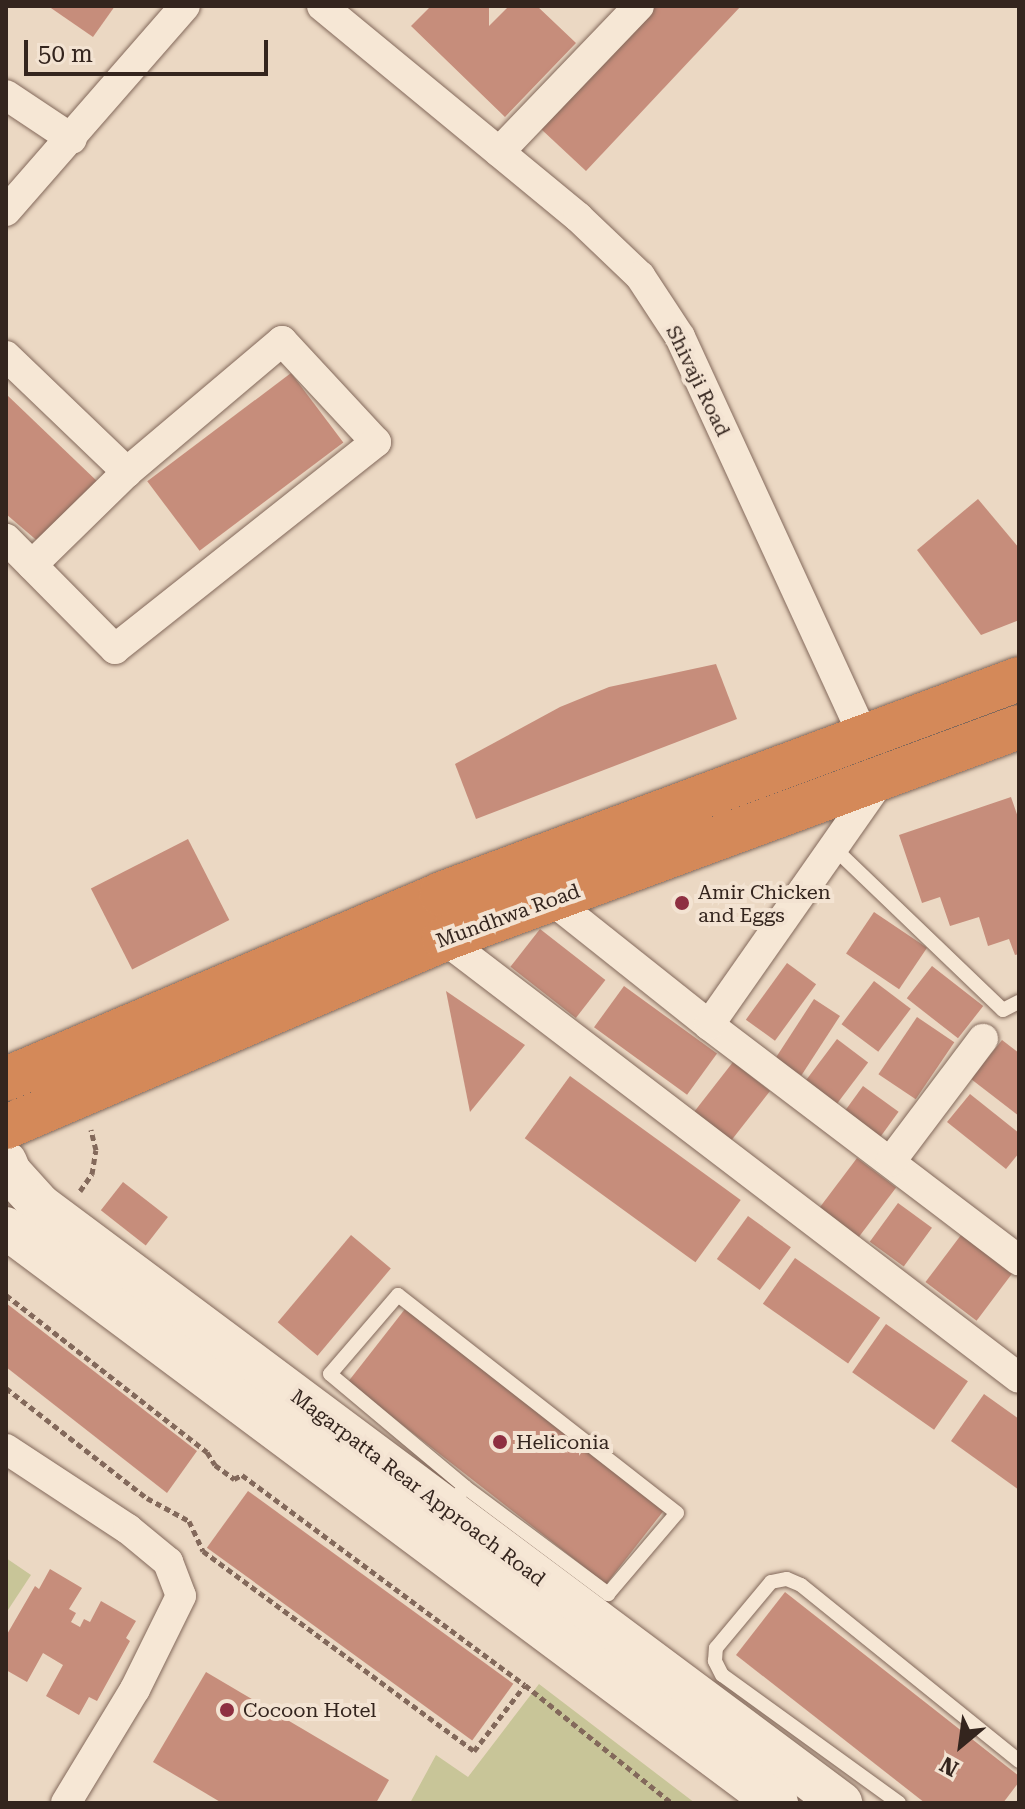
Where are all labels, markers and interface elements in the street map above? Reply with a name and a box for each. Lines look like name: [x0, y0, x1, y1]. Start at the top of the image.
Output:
scale bar: [28, 24, 272, 74]
text: 50 m: [38, 40, 93, 68]
street label: Shivaji Road: [661, 322, 735, 440]
street label: Mundhwa Road: [433, 879, 583, 953]
place label: Amir Chicken and Eggs: [698, 880, 831, 927]
marker: Amir Chicken and Eggs: [673, 894, 691, 912]
street label: Magarpatta Rear Approach Road: [286, 1385, 550, 1591]
place label: Heliconia: [516, 1430, 609, 1454]
marker: Heliconia: [491, 1433, 509, 1451]
place label: Cocoon Hotel: [243, 1698, 376, 1722]
marker: Cocoon Hotel: [218, 1701, 236, 1719]
north arrow: [921, 1705, 1001, 1785]
text: N: [936, 1751, 963, 1781]

